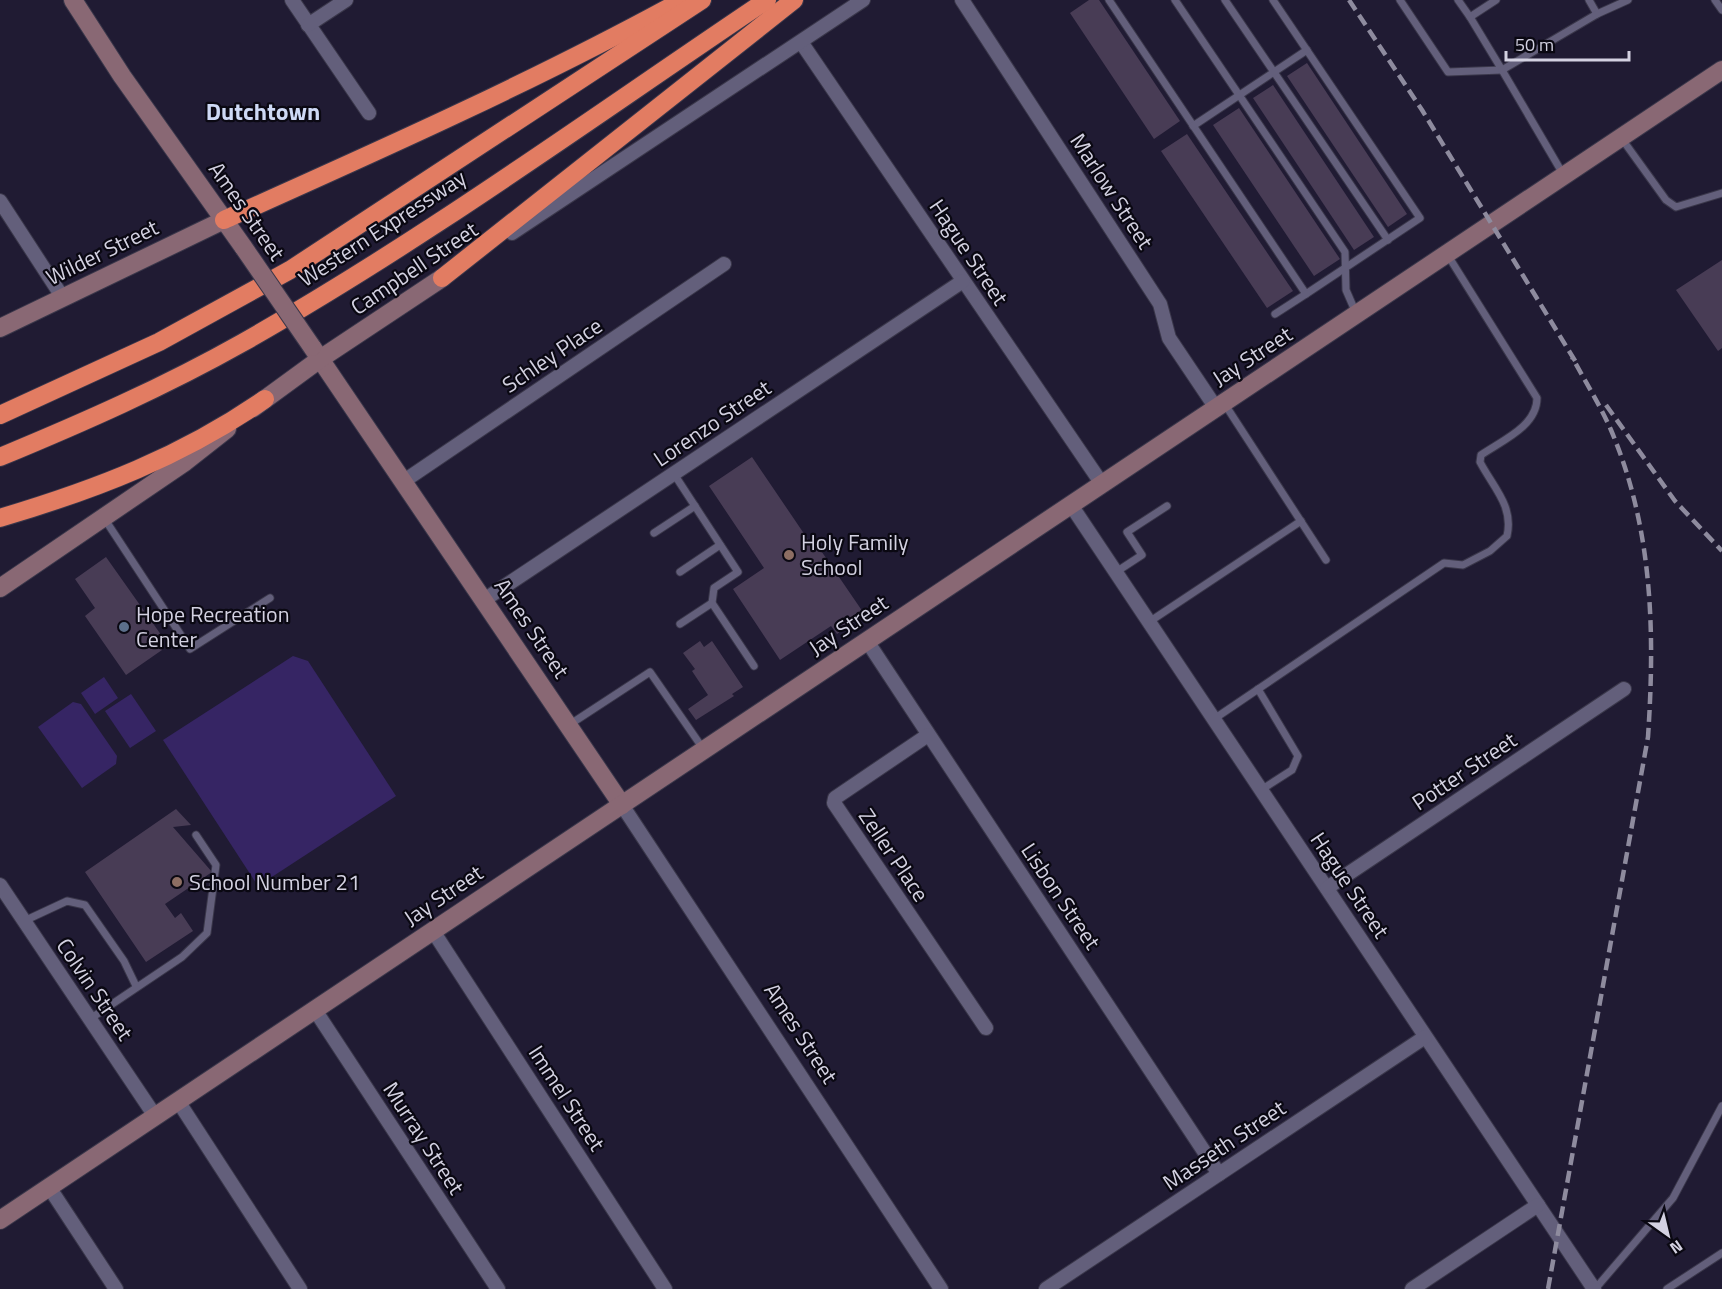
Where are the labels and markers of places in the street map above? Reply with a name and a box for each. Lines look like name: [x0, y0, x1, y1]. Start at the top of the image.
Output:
place label: Holy Family School: [801, 525, 909, 584]
marker: Holy Family School: [782, 548, 796, 562]
place label: Hope Recreation Center: [136, 597, 289, 656]
marker: Hope Recreation Center: [117, 620, 131, 634]
place label: School Number 21: [189, 865, 360, 899]
marker: School Number 21: [170, 875, 184, 889]

